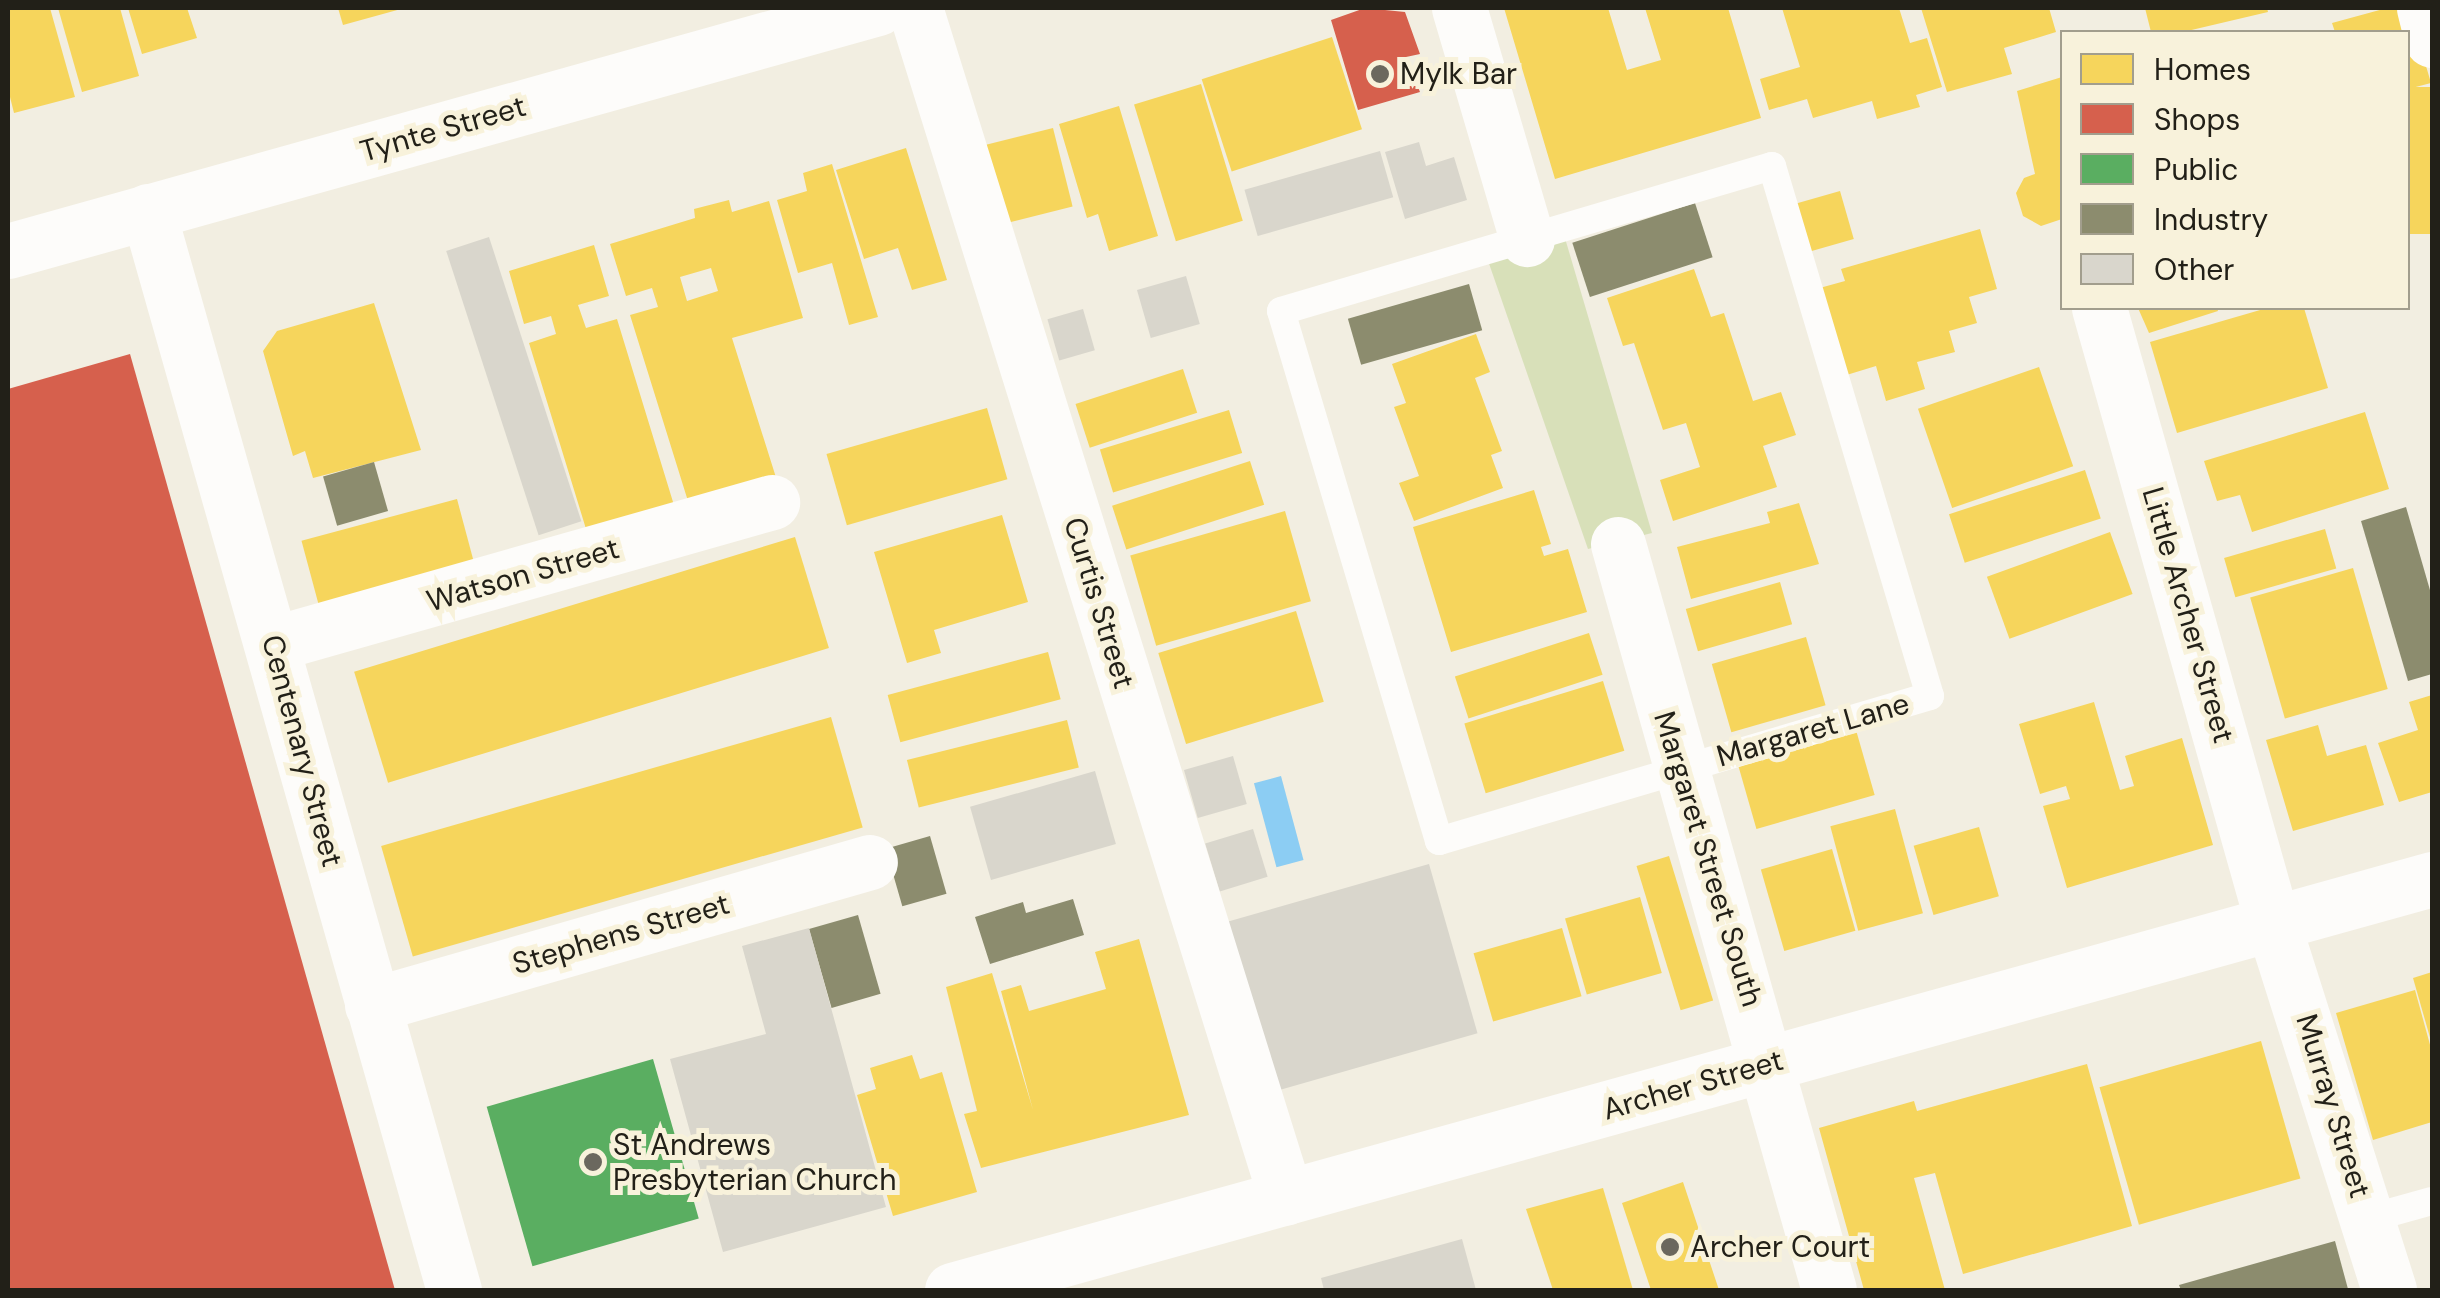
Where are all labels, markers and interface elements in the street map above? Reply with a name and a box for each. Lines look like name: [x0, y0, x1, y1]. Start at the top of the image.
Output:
legend: [2060, 30, 2410, 310]
text: Homes: [2154, 50, 2251, 89]
place label: Mylk Bar: [1400, 56, 1517, 92]
marker: Mylk Bar: [1369, 63, 1391, 85]
street label: Tynte Street: [356, 88, 530, 170]
text: Shops: [2154, 100, 2240, 139]
text: Public: [2154, 150, 2238, 189]
text: Industry: [2154, 200, 2268, 239]
text: Other: [2154, 250, 2234, 289]
street label: Little Archer Street: [2134, 483, 2242, 747]
street label: Curtis Street: [1056, 513, 1142, 693]
street label: Watson Street: [423, 530, 623, 620]
street label: Centenary Street: [254, 631, 350, 871]
street label: Margaret Lane: [1713, 685, 1913, 775]
street label: Margaret Street South: [1646, 707, 1770, 1011]
street label: Stephens Street: [508, 886, 734, 982]
street label: Murray Street: [2288, 1010, 2378, 1202]
street label: Archer Street: [1599, 1042, 1787, 1128]
place label: St Andrews Presbyterian Church: [613, 1127, 896, 1198]
marker: St Andrews Presbyterian Church: [582, 1151, 604, 1173]
place label: Archer Court: [1690, 1229, 1870, 1265]
marker: Archer Court: [1659, 1236, 1681, 1258]

